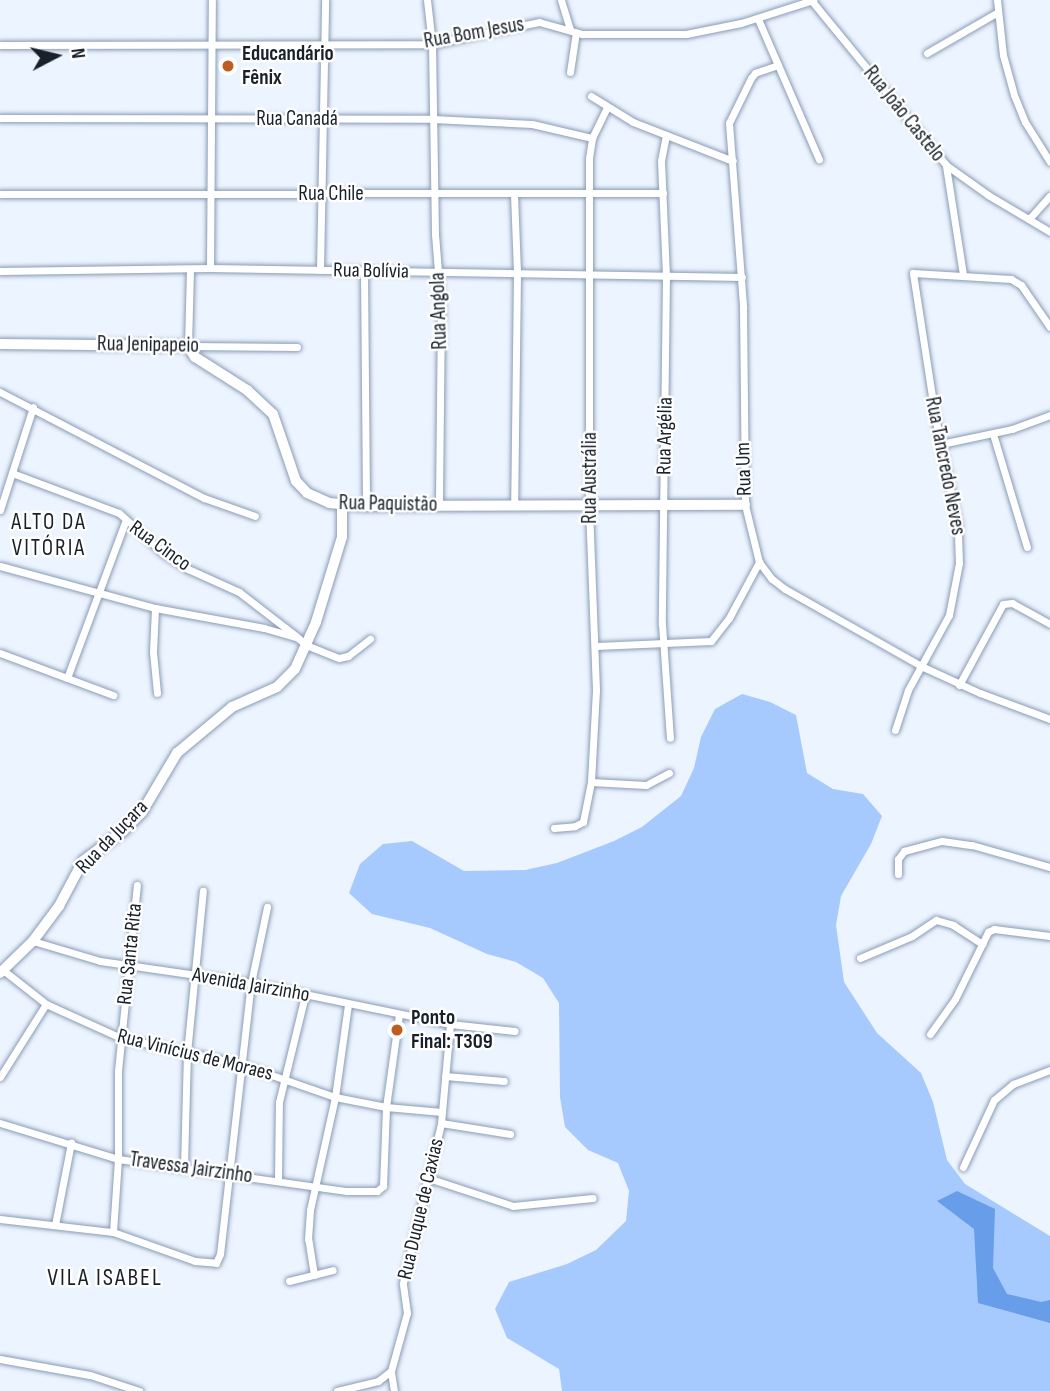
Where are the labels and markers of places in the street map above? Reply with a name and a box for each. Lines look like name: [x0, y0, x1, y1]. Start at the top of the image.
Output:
place label: Educandário Fênix: [242, 41, 334, 91]
marker: Educandário Fênix: [220, 58, 236, 74]
place label: Ponto Final: T309: [411, 1005, 493, 1055]
marker: Ponto Final: T309: [389, 1022, 405, 1038]

